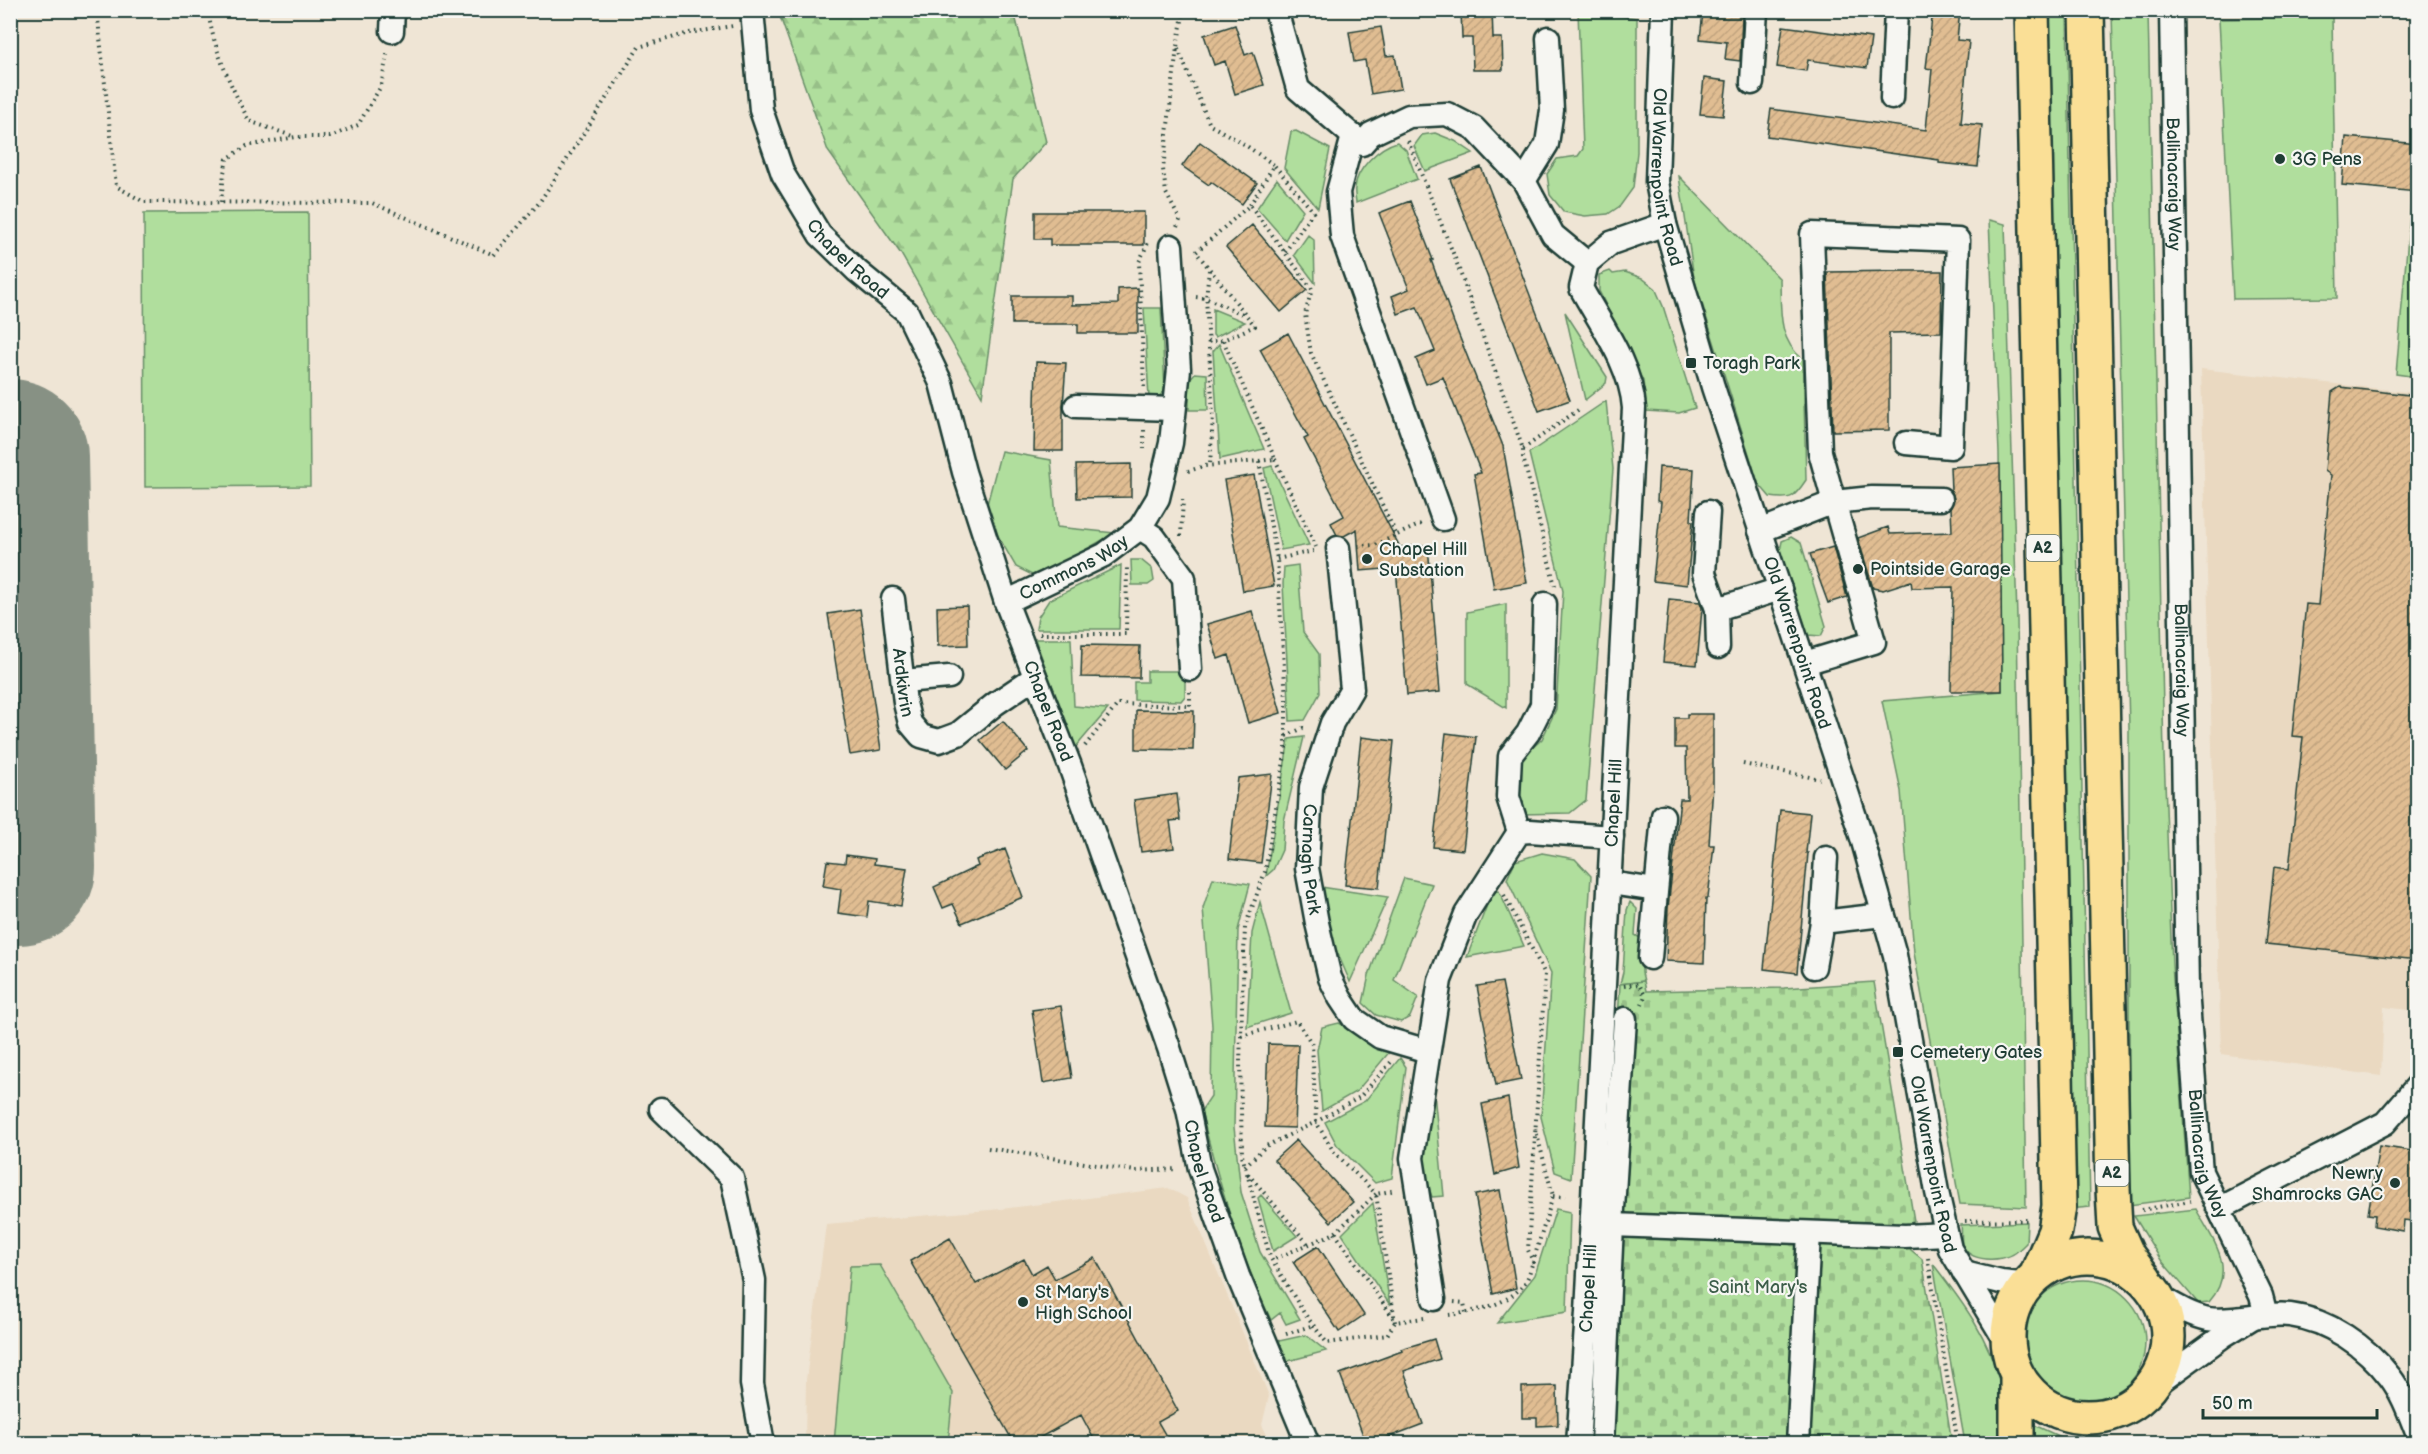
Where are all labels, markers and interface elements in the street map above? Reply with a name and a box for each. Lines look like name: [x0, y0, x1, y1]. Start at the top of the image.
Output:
street label: Old Warrenpoint Road: [1646, 87, 1687, 268]
street label: Ballinacraig Way: [2162, 117, 2185, 252]
place label: 3G Pens: [2292, 149, 2362, 170]
marker: 3G Pens: [2273, 152, 2287, 166]
street label: Chapel Road: [802, 215, 893, 303]
place label: Toragh Park: [1703, 353, 1800, 374]
marker: Toragh Park: [1684, 356, 1698, 370]
street label: Commons Way: [1016, 530, 1133, 605]
road number: A2: [2026, 535, 2060, 561]
place label: Chapel Hill Substation: [1379, 539, 1467, 581]
marker: Chapel Hill Substation: [1360, 552, 1374, 566]
street label: Old Warrenpoint Road: [1759, 554, 1836, 731]
place label: Pointside Garage: [1870, 559, 2011, 580]
marker: Pointside Garage: [1851, 562, 1865, 576]
street label: Ballinacraig Way: [2170, 603, 2193, 738]
street label: Ardkivrin: [888, 647, 919, 719]
street label: Chapel Road: [1019, 658, 1078, 764]
street label: Chapel Hill: [1601, 758, 1626, 848]
street label: Carnagh Park: [1296, 803, 1326, 916]
place label: Cemetery Gates: [1910, 1042, 2042, 1063]
marker: Cemetery Gates: [1891, 1045, 1905, 1059]
street label: Old Warrenpoint Road: [1906, 1074, 1961, 1255]
street label: Ballinacraig Way: [2184, 1088, 2233, 1222]
street label: Chapel Road: [1180, 1118, 1229, 1226]
road number: A2: [2096, 1160, 2128, 1186]
place label: Newry Shamrocks GAC: [2252, 1163, 2384, 1205]
marker: Newry Shamrocks GAC: [2388, 1176, 2402, 1190]
street label: Chapel Hill: [1575, 1244, 1601, 1333]
park label: Saint Mary's: [1709, 1277, 1807, 1298]
place label: St Mary's High School: [1035, 1282, 1132, 1324]
marker: St Mary's High School: [1016, 1295, 1030, 1309]
scale bar: [2203, 1382, 2377, 1420]
text: 50 m: [2212, 1393, 2253, 1414]

